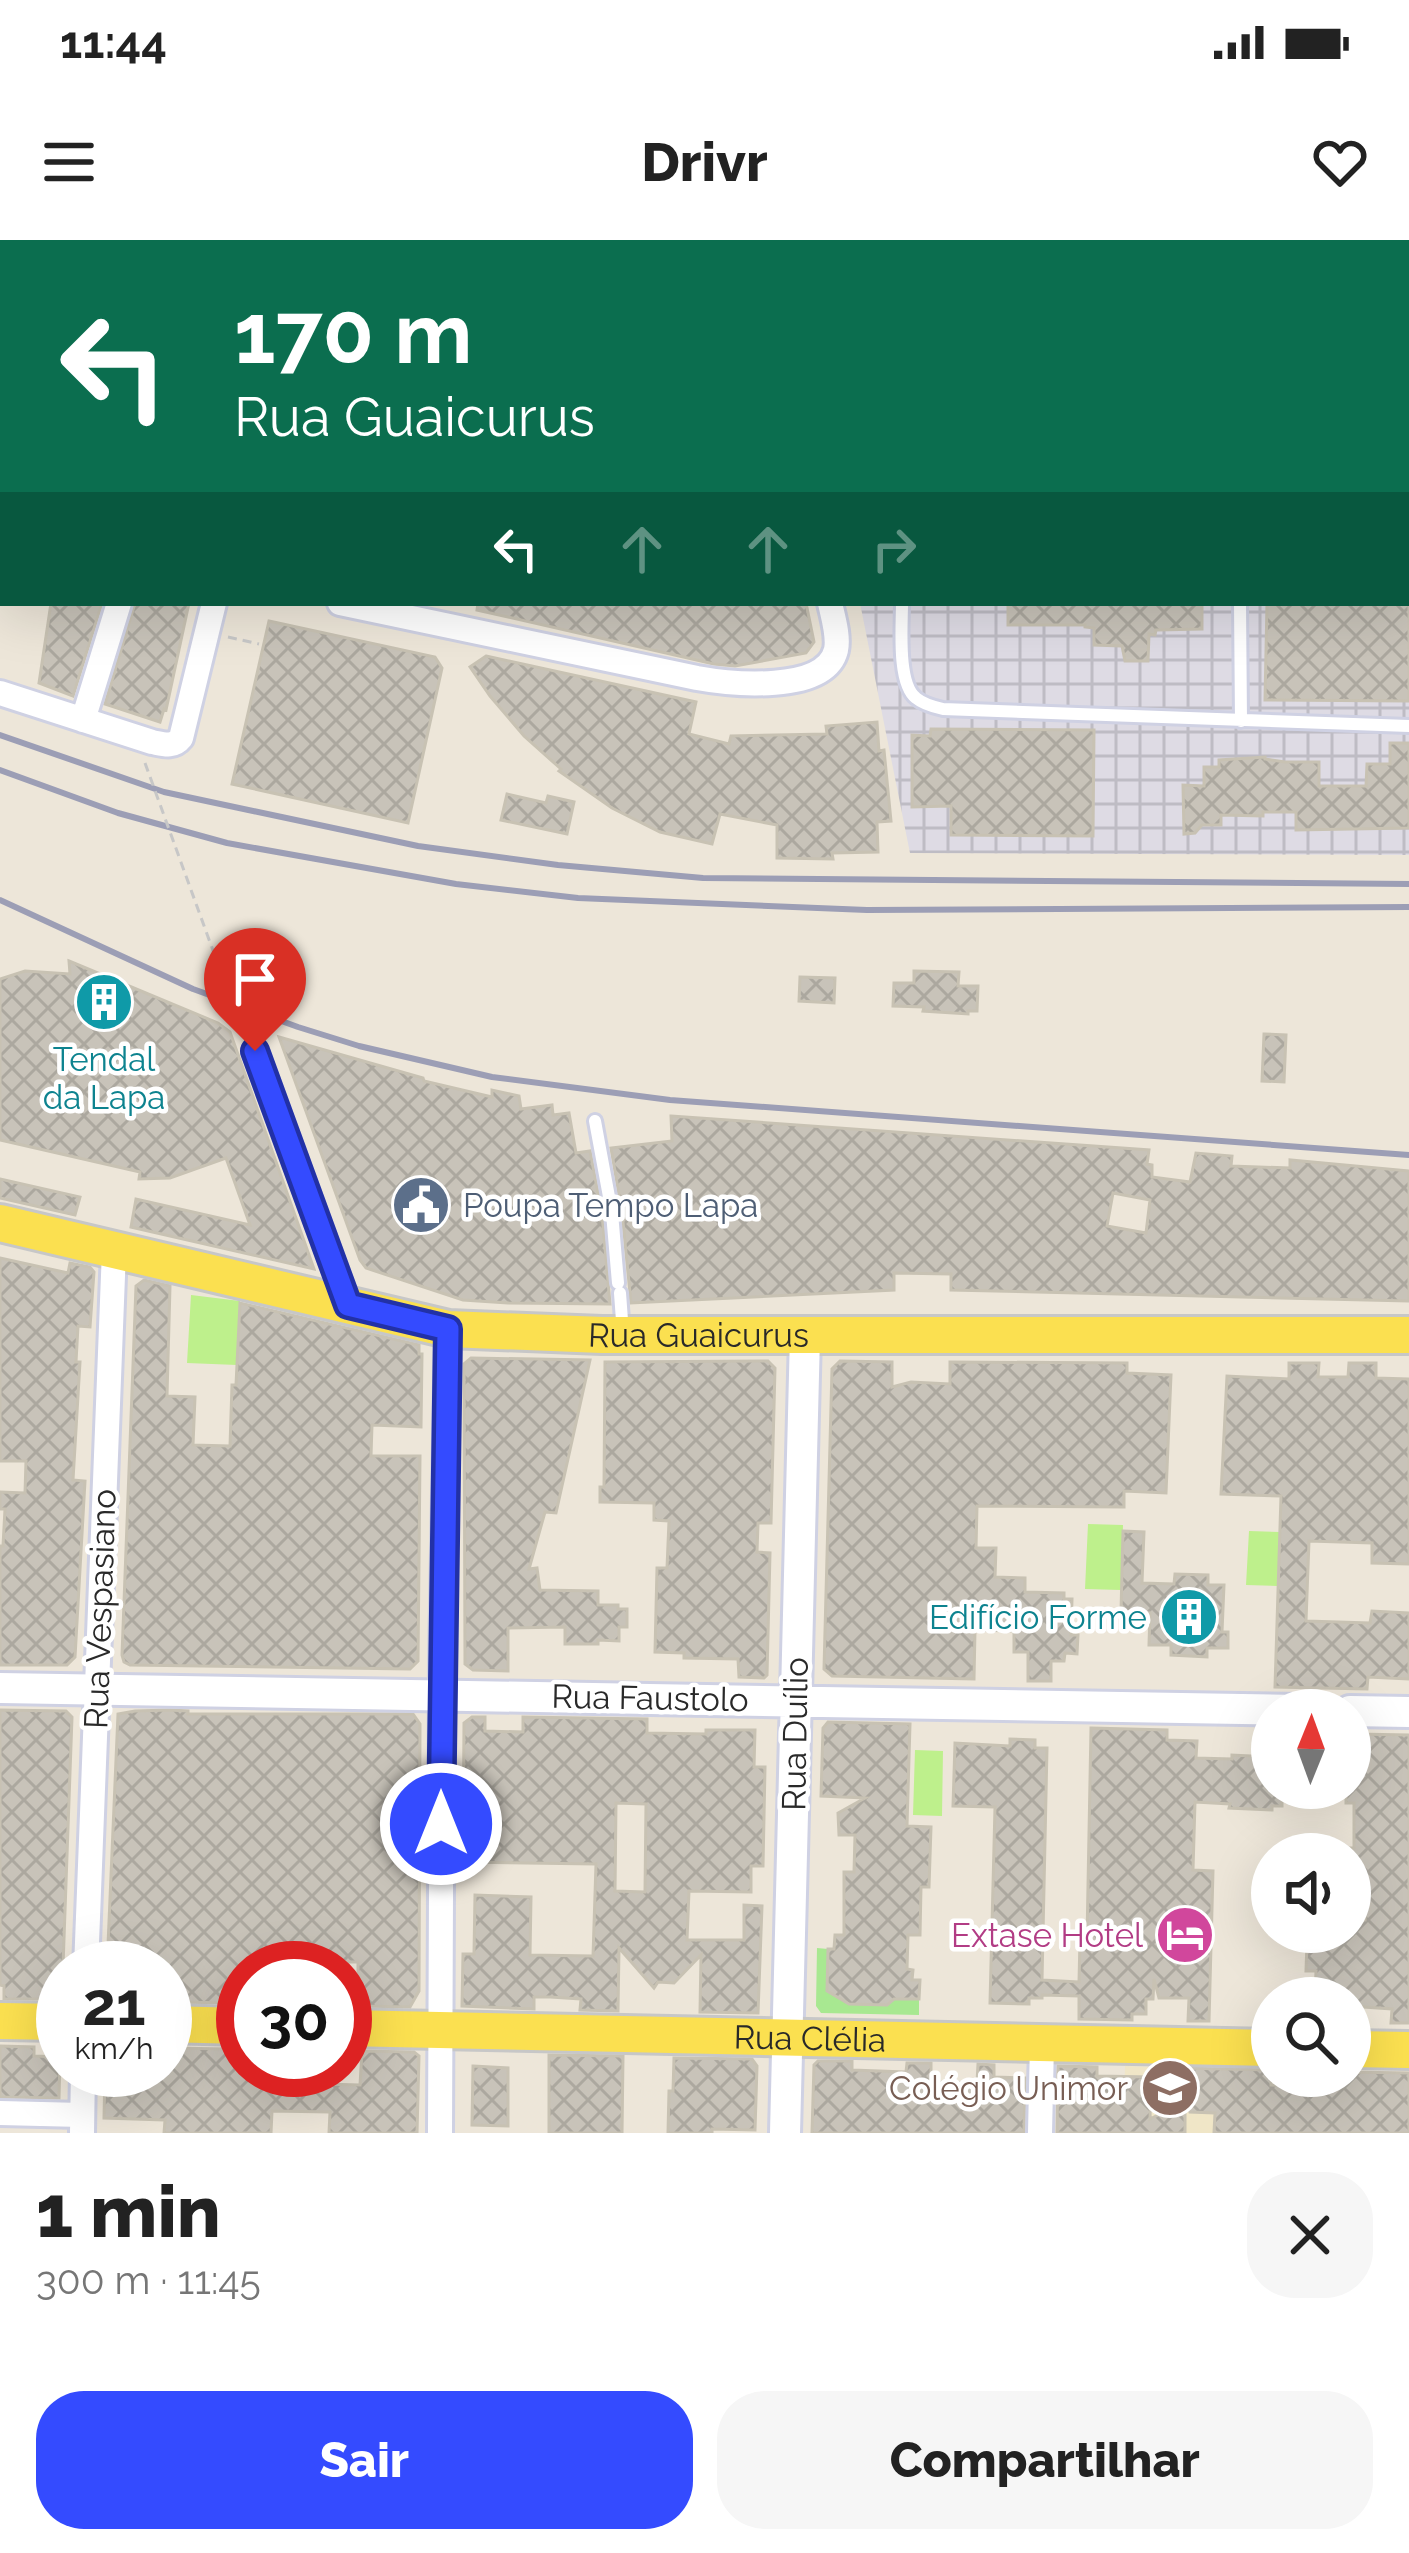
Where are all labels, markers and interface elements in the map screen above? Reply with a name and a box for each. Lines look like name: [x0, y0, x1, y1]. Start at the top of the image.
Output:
text: 11:44: [60, 16, 167, 69]
icon: menu: [36, 129, 102, 195]
icon: heart: [1307, 129, 1373, 195]
text: Drivr: [641, 130, 768, 194]
text: 170 m: [234, 284, 473, 383]
icon: left: [36, 288, 192, 444]
text: Rua Guaicurus: [234, 385, 595, 449]
icon: left: [483, 516, 549, 582]
icon: ahead: [609, 516, 675, 582]
icon: ahead: [735, 516, 801, 582]
icon: right: [861, 516, 927, 582]
pin: [204, 928, 306, 1051]
icon: arrive: [222, 946, 288, 1012]
building icon: Tendal da Lapa: [73, 971, 135, 1033]
place label: Tendal da Lapa: [43, 1040, 165, 1117]
public building icon: Poupa Tempo Lapa: [390, 1174, 452, 1236]
place label: Poupa Tempo Lapa: [463, 1186, 758, 1225]
street label: Rua Guaicurus: [587, 1315, 809, 1355]
street label: Rua Vespasiano: [76, 1488, 124, 1730]
building icon: Edifício Forme: [1158, 1586, 1220, 1648]
place label: Edifício Forme: [929, 1598, 1147, 1637]
street label: Rua Duílio: [774, 1657, 816, 1811]
street label: Rua Faustolo: [551, 1677, 749, 1719]
north arrow: [1251, 1689, 1371, 1809]
map controls: [1251, 1689, 1371, 2097]
position arrow: [378, 1761, 504, 1887]
button: sound: [1251, 1833, 1371, 1953]
hotel icon: Extase Hotel: [1154, 1904, 1216, 1966]
place label: Extase Hotel: [951, 1916, 1144, 1955]
speed limit sign: 30: [216, 1941, 372, 2097]
text: 21: [82, 1969, 146, 2039]
button: search: [1251, 1977, 1371, 2097]
street label: Rua Clélia: [733, 2017, 887, 2059]
text: km/h: [74, 2031, 154, 2066]
school or university icon: Colégio Unimor: [1139, 2057, 1201, 2119]
place label: Colégio Unimor: [889, 2069, 1128, 2108]
text: 1 min: [36, 2169, 221, 2254]
button: close: [1247, 2172, 1373, 2298]
text: 300 m · 11:45: [36, 2257, 261, 2303]
button: Sair: [36, 2391, 693, 2529]
button: Compartilhar: [717, 2391, 1373, 2529]

